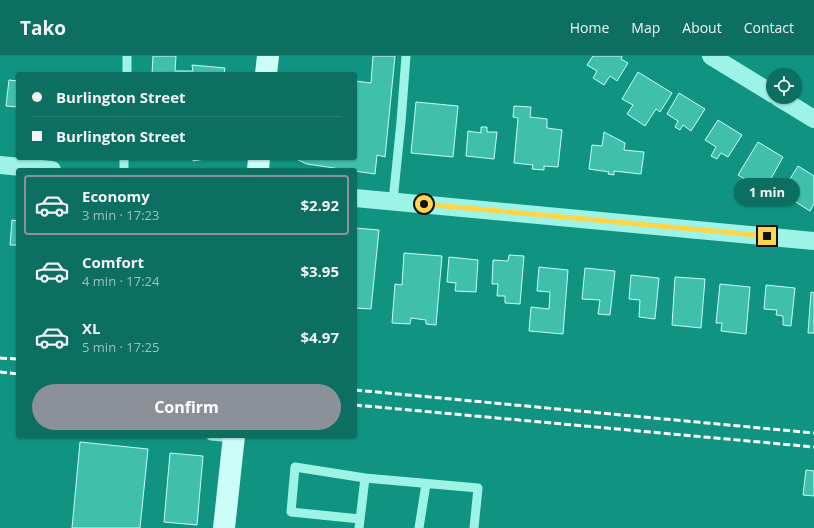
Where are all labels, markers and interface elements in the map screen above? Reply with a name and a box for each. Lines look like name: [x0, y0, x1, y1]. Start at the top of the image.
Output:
text: Tako: [20, 15, 66, 41]
text: Home: [570, 18, 609, 37]
text: Map: [631, 18, 660, 37]
text: About: [682, 18, 722, 37]
text: Contact: [744, 18, 794, 37]
map controls: [766, 68, 802, 104]
button: locate: [766, 68, 802, 104]
text: Burlington Street: [56, 87, 186, 107]
text: Burlington Street: [56, 126, 186, 146]
callout: 1 min: [734, 178, 800, 206]
text: 1 min: [749, 183, 785, 201]
text: Economy: [82, 186, 150, 206]
icon: car: [34, 187, 70, 223]
text: $2.92: [300, 195, 339, 215]
route start: [415, 195, 433, 213]
text: 3 min · 17:23: [82, 206, 159, 224]
route end: [758, 227, 776, 245]
text: Comfort: [82, 252, 144, 272]
icon: car: [34, 253, 70, 289]
text: $3.95: [300, 261, 339, 281]
text: 4 min · 17:24: [82, 272, 159, 290]
text: XL: [82, 318, 100, 338]
icon: car: [34, 319, 70, 355]
text: $4.97: [300, 327, 339, 347]
text: 5 min · 17:25: [82, 338, 159, 356]
button: Confirm: [32, 384, 341, 430]

